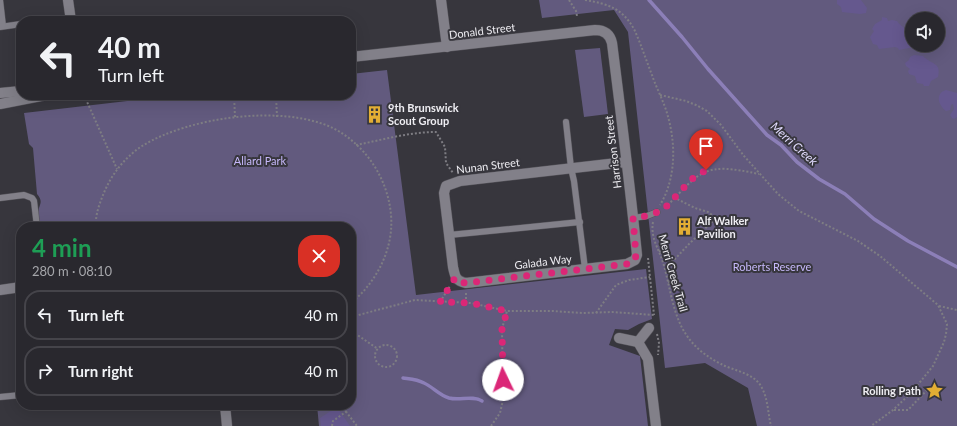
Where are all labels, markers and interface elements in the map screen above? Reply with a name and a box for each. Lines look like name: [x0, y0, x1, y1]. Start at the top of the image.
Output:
map controls: [905, 12, 945, 52]
button: sound: [905, 12, 945, 52]
street label: Donald Street: [448, 20, 516, 41]
text: 40 m: [98, 30, 161, 64]
icon: left: [32, 32, 84, 84]
text: Turn left: [98, 64, 164, 86]
place label: 9th Brunswick Scout Group: [388, 101, 459, 127]
building icon: 9th Brunswick Scout Group: [365, 104, 385, 124]
street label: Harrison Street: [602, 115, 623, 189]
water label: Merri Creek: [768, 119, 821, 169]
pin: [689, 129, 723, 170]
icon: arrive: [695, 135, 717, 157]
park label: Allard Park: [234, 154, 287, 167]
street label: Nunan Street: [455, 155, 521, 176]
place label: Alf Walker Pavilion: [696, 214, 749, 240]
building icon: Alf Walker Pavilion: [674, 217, 694, 237]
text: 4 min: [32, 233, 92, 262]
street label: Merri Creek Trail: [656, 233, 691, 313]
button: close: [298, 235, 340, 277]
street label: Galada Way: [514, 252, 573, 271]
park label: Roberts Reserve: [733, 260, 811, 273]
text: 280 m · 08:10: [32, 263, 112, 279]
icon: left: [34, 304, 56, 326]
text: Turn left: [68, 306, 124, 324]
text: 40 m: [304, 306, 338, 324]
position arrow: [482, 359, 524, 401]
icon: right: [34, 360, 56, 382]
text: Turn right: [68, 362, 133, 380]
text: 40 m: [304, 362, 338, 380]
place icon: Rolling Path: [924, 381, 944, 401]
place label: Rolling Path: [863, 384, 921, 397]

